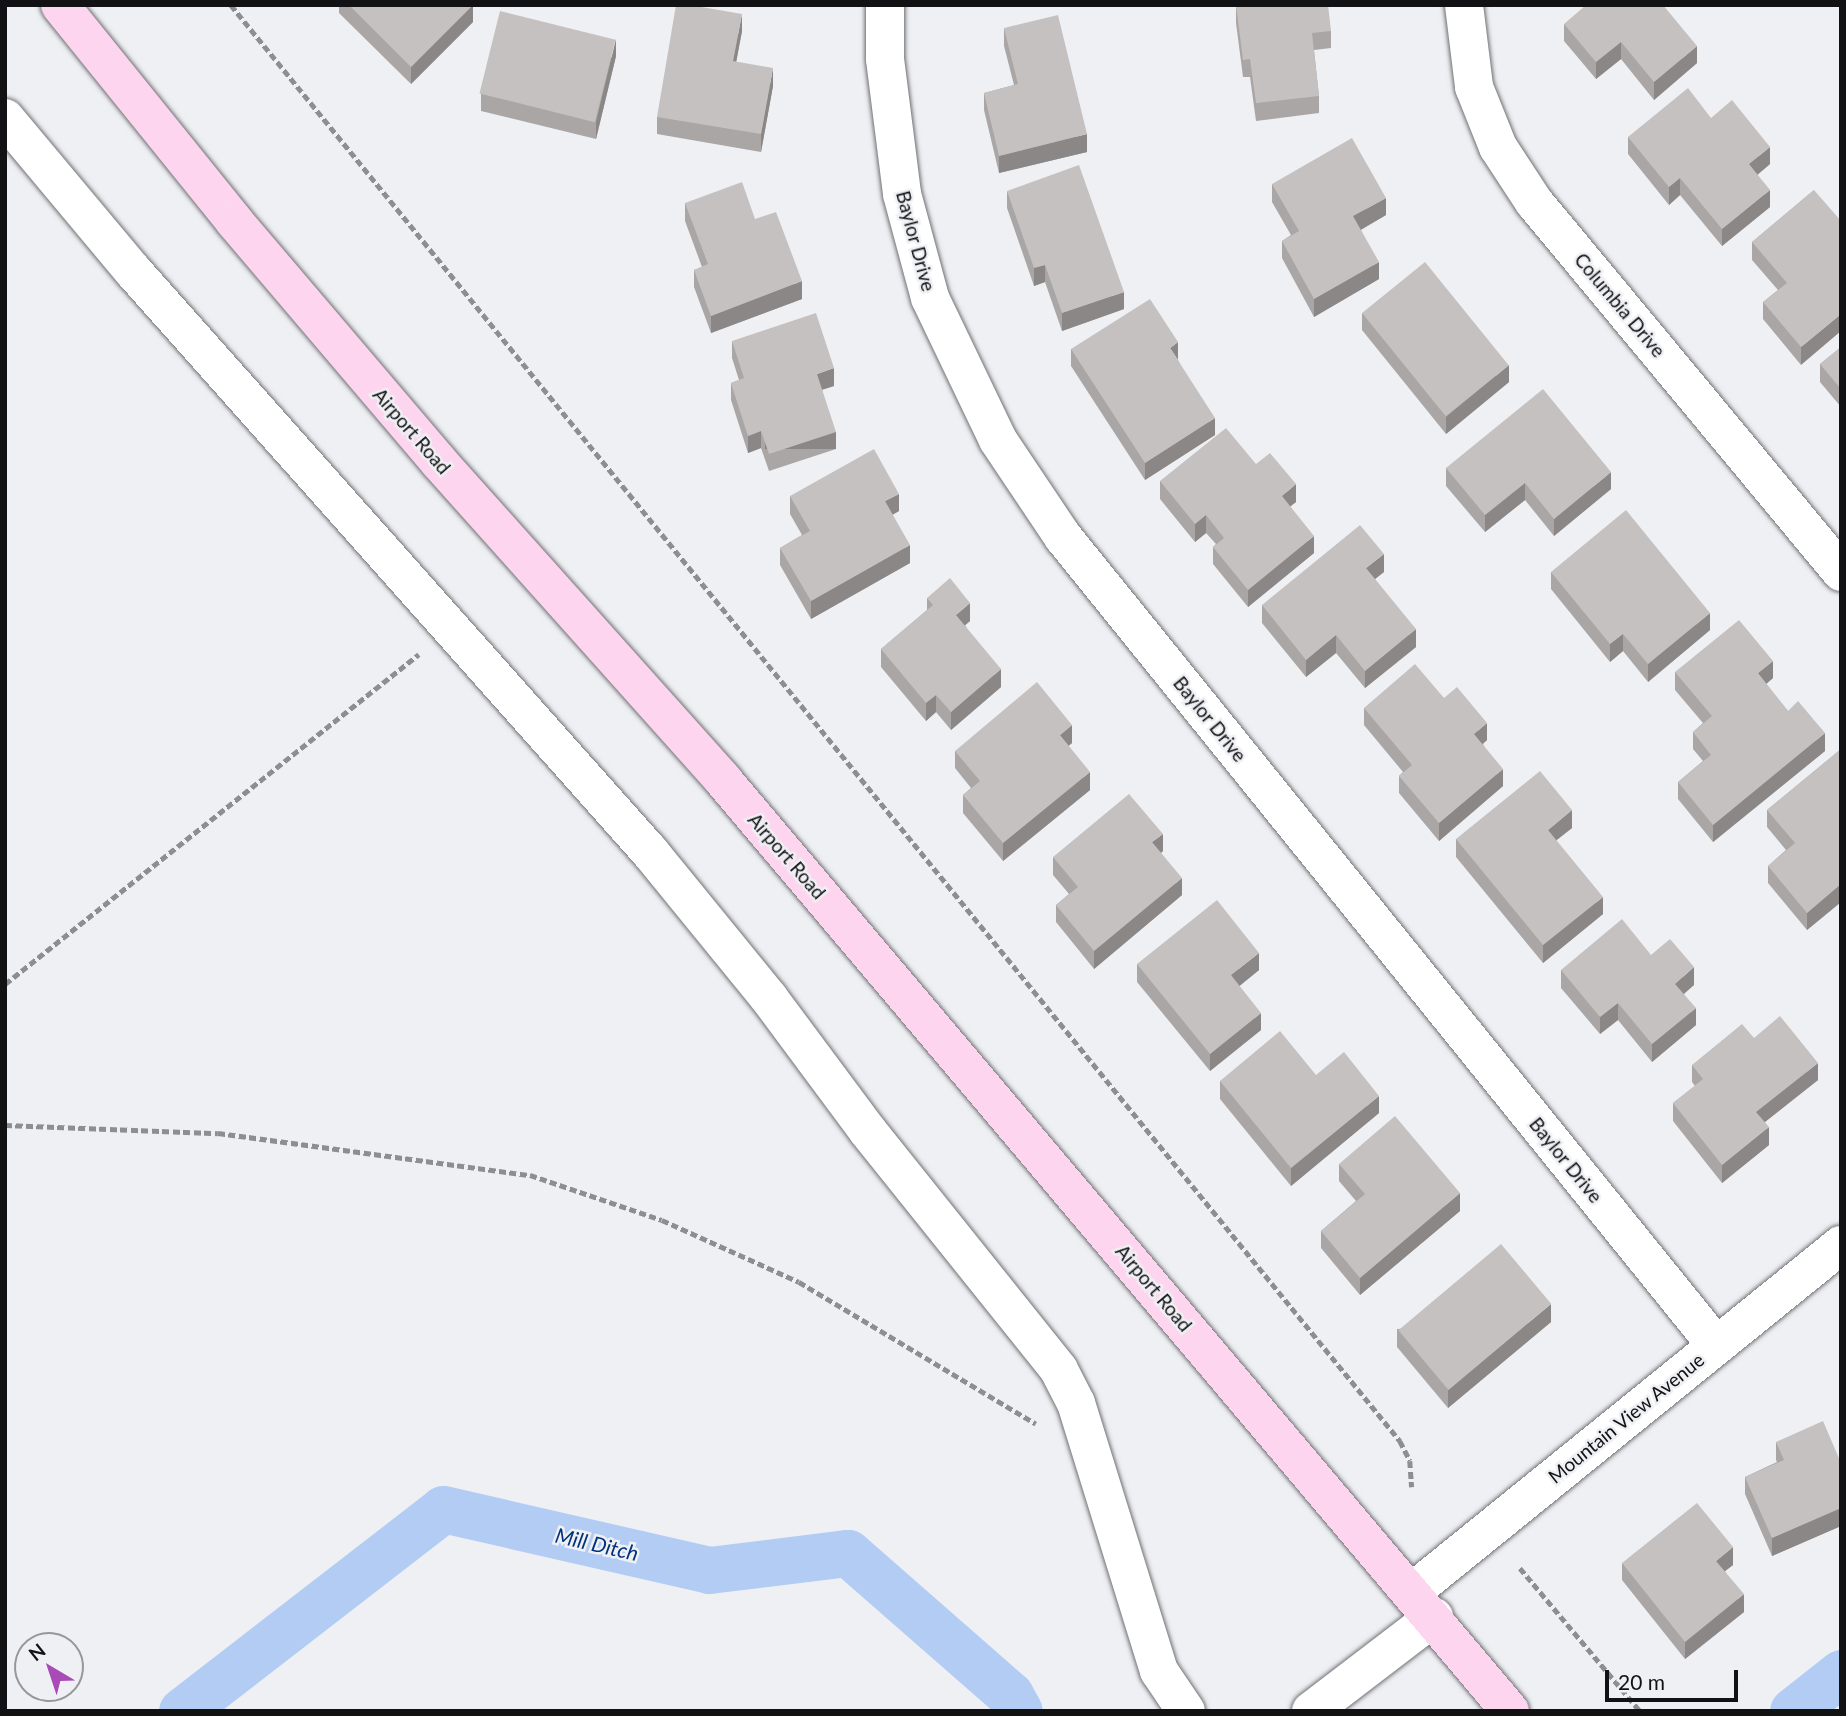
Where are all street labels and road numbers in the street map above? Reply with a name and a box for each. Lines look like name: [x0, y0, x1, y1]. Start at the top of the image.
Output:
street label: Baylor Drive: [892, 188, 940, 294]
street label: Columbia Drive: [1570, 248, 1670, 362]
street label: Airport Road: [368, 383, 456, 479]
street label: Baylor Drive: [1169, 672, 1251, 766]
street label: Airport Road: [743, 808, 831, 904]
street label: Baylor Drive: [1525, 1113, 1607, 1207]
street label: Airport Road: [1111, 1240, 1197, 1336]
street label: Mountain View Avenue: [1543, 1348, 1709, 1488]

